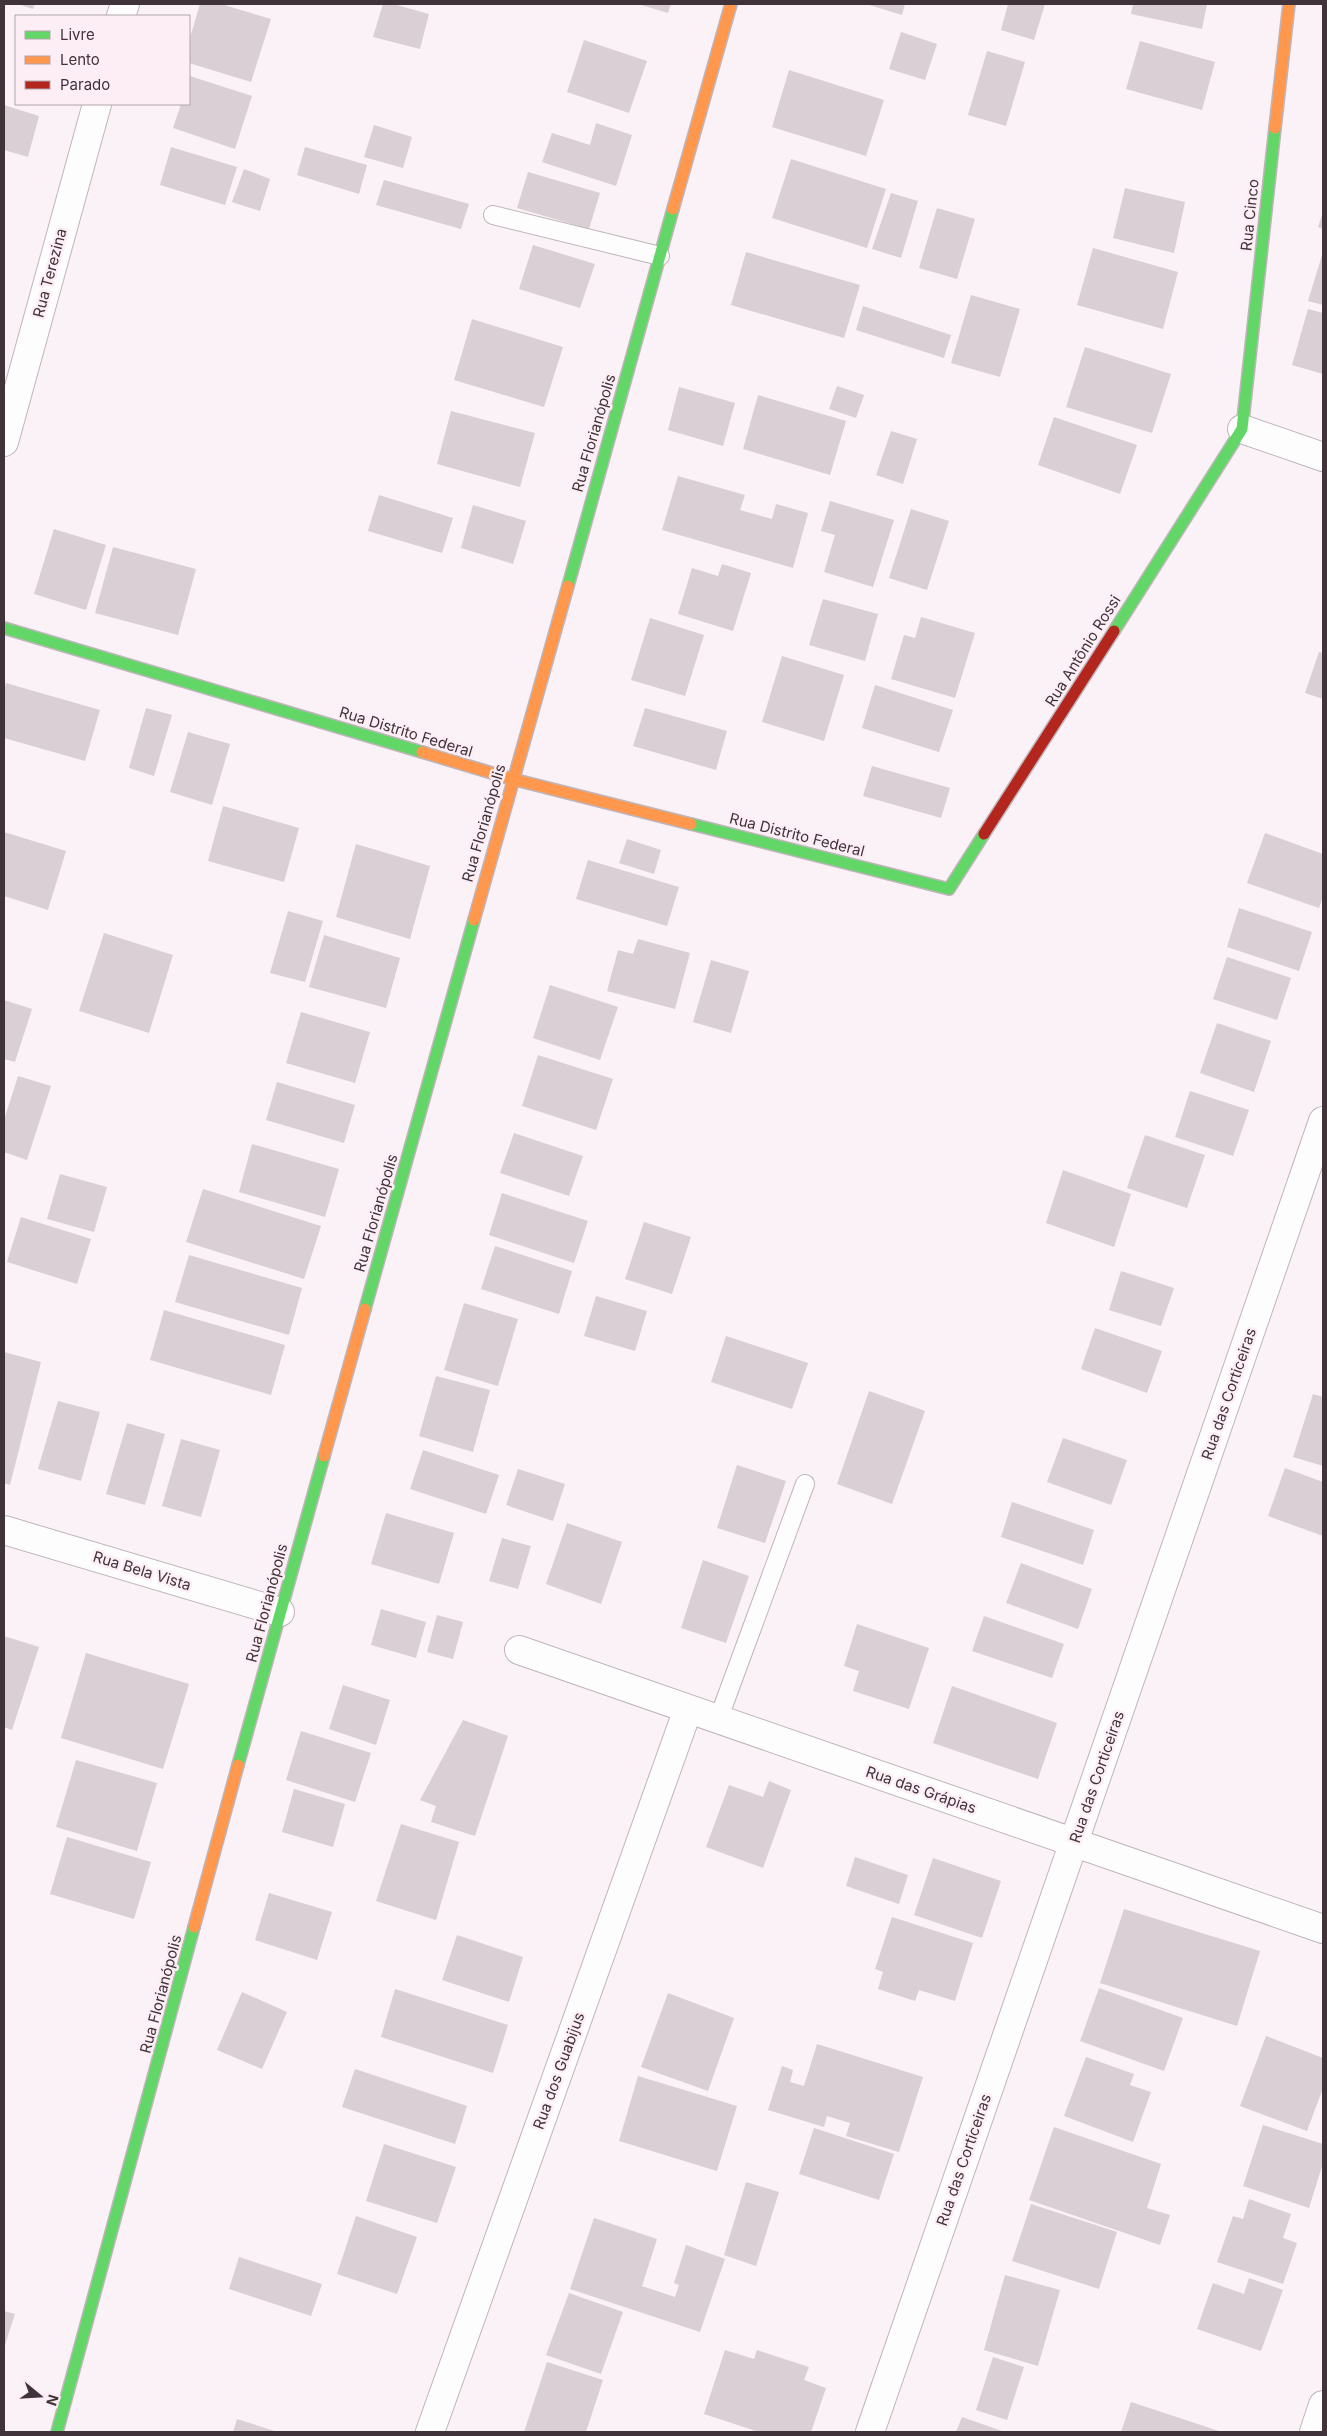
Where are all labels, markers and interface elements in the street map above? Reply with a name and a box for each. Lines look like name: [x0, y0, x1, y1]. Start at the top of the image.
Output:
legend: [15, 15, 190, 105]
text: Livre: [60, 25, 95, 44]
text: Lento: [60, 50, 100, 69]
text: Parado: [60, 75, 110, 94]
street label: Rua Cinco: [1236, 178, 1263, 252]
street label: Rua Terezina: [28, 226, 71, 320]
street label: Rua Florianópolis: [568, 372, 619, 494]
street label: Rua Antônio Rossi: [1041, 592, 1124, 710]
street label: Rua Distrito Federal: [337, 702, 475, 761]
street label: Rua Florianópolis: [458, 762, 509, 884]
street label: Rua Distrito Federal: [728, 809, 867, 860]
street label: Rua Florianópolis: [350, 1152, 401, 1274]
street label: Rua das Corticeiras: [1197, 1325, 1260, 1462]
street label: Rua Florianópolis: [242, 1542, 291, 1664]
street label: Rua Bela Vista: [91, 1547, 193, 1594]
street label: Rua das Corticeiras: [1065, 1708, 1128, 1845]
street label: Rua das Grápias: [864, 1762, 979, 1817]
street label: Rua Florianópolis: [136, 1933, 185, 2055]
street label: Rua dos Guabijus: [529, 2010, 589, 2132]
street label: Rua das Corticeiras: [932, 2091, 995, 2228]
north arrow: [15, 2371, 65, 2421]
text: N: [43, 2392, 63, 2408]

